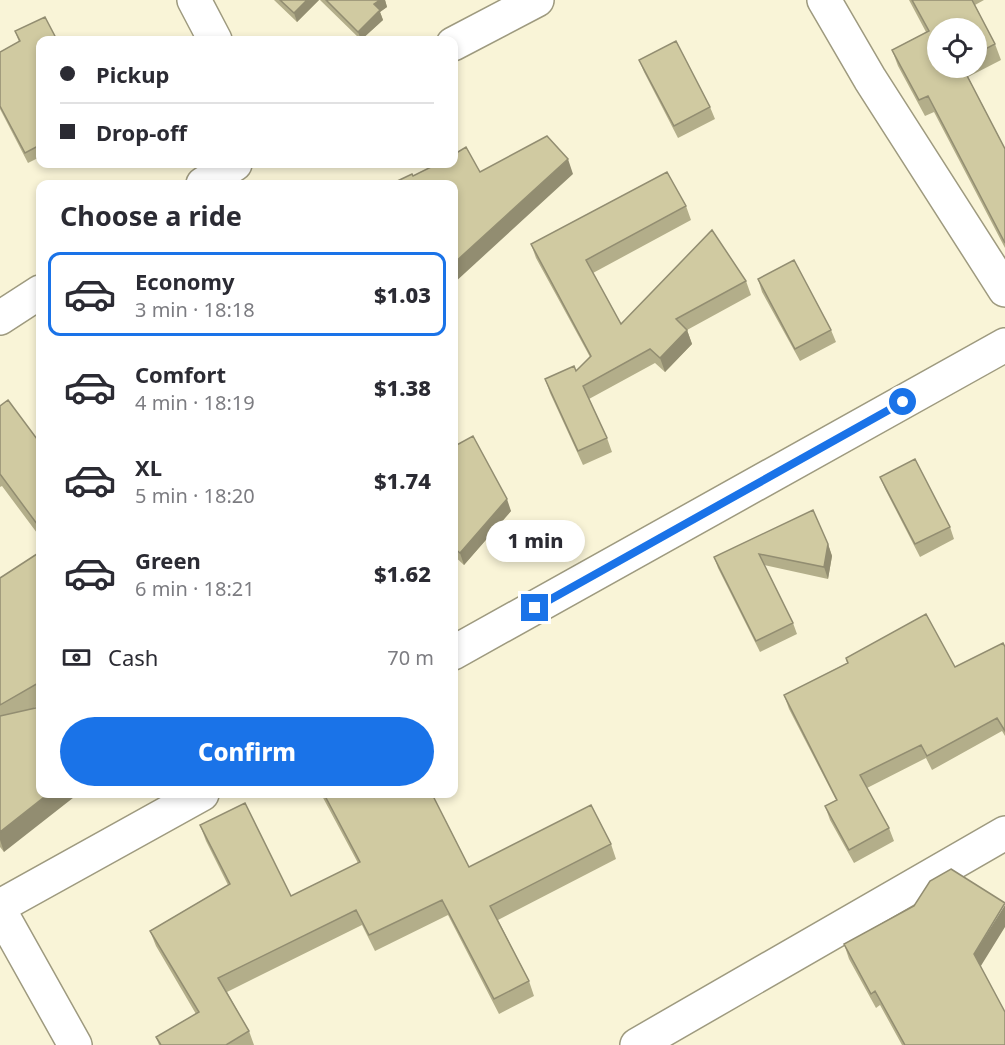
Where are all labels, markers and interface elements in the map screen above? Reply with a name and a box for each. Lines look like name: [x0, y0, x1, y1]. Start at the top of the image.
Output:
map controls: [927, 18, 987, 78]
button: locate: [927, 18, 987, 78]
text: Pickup: [96, 59, 169, 89]
text: Drop-off: [96, 117, 187, 147]
text: Choose a ride: [60, 197, 242, 234]
text: Economy: [135, 266, 234, 296]
icon: car: [63, 267, 117, 321]
text: $1.03: [374, 279, 431, 309]
text: 3 min · 18:18: [135, 296, 255, 323]
text: Comfort: [135, 359, 226, 389]
icon: car: [63, 360, 117, 414]
text: $1.38: [374, 372, 431, 402]
route start: [889, 388, 916, 415]
text: 4 min · 18:19: [135, 389, 255, 416]
text: XL: [135, 452, 162, 482]
icon: car: [63, 453, 117, 507]
text: $1.74: [374, 465, 431, 495]
text: 5 min · 18:20: [135, 482, 255, 509]
callout: 1 min: [486, 521, 584, 563]
text: 1 min: [508, 527, 563, 554]
text: Green: [135, 545, 201, 575]
icon: car: [63, 546, 117, 600]
text: $1.62: [374, 558, 431, 588]
text: 6 min · 18:21: [135, 575, 255, 602]
route end: [521, 594, 548, 621]
icon: cash: [60, 641, 93, 674]
text: Cash: [108, 642, 158, 672]
text: 70 m: [387, 644, 434, 671]
button: Confirm: [60, 717, 434, 786]

